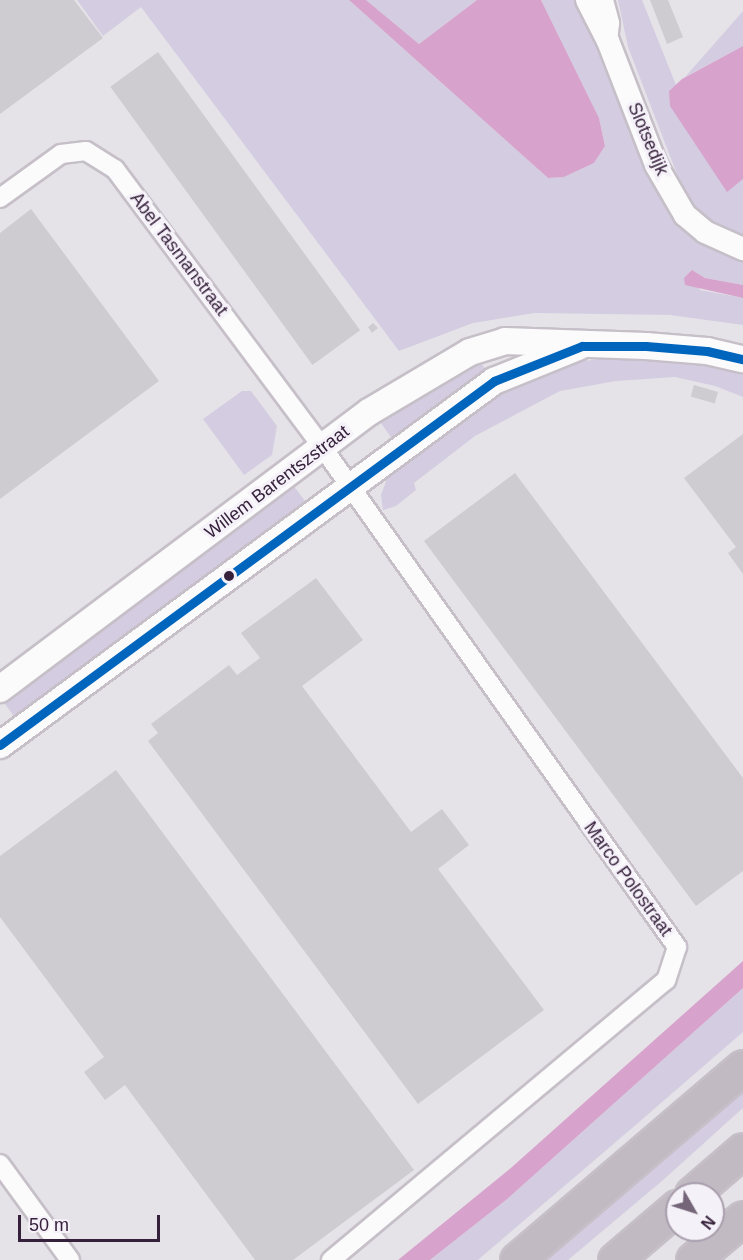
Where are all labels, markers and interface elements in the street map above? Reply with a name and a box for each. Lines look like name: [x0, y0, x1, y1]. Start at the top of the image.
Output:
street label: Slotsedijk: [623, 99, 673, 179]
street label: Abel Tasmanstraat: [126, 188, 232, 320]
street label: Willem Barentszstraat: [201, 421, 353, 543]
unlabelled marker: [223, 570, 235, 582]
street label: Marco Polostraat: [579, 818, 677, 940]
north arrow: [665, 1182, 725, 1242]
scale bar: [21, 1203, 164, 1241]
text: N: [698, 1213, 718, 1232]
text: 50 m: [29, 1215, 69, 1235]

